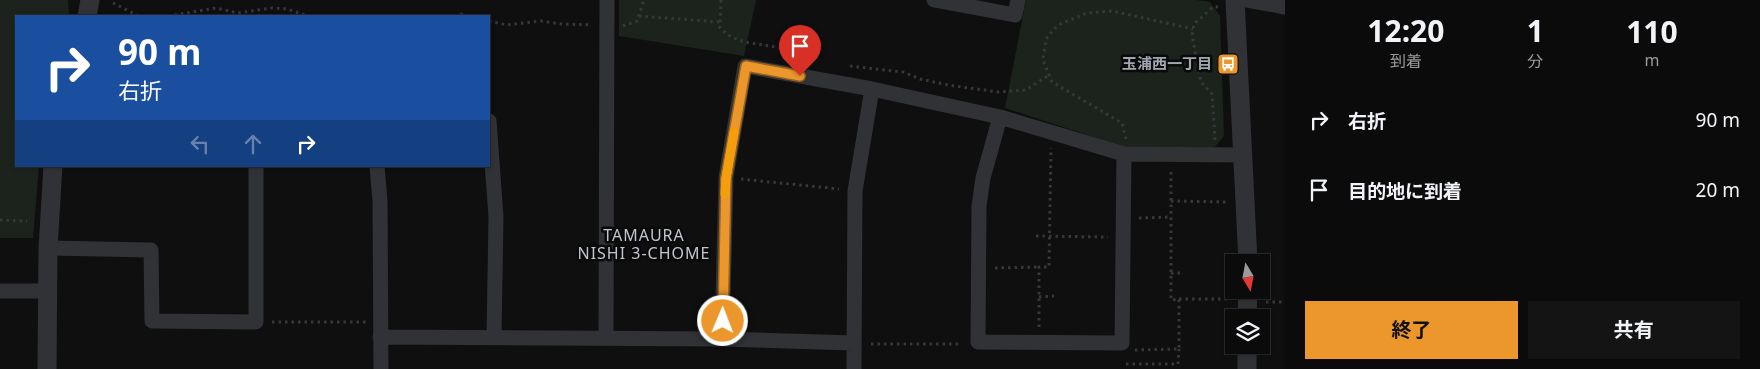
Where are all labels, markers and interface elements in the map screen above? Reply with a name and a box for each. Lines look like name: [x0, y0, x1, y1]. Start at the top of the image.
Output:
text: 12:20: [1367, 10, 1444, 51]
text: 1: [1527, 10, 1544, 51]
text: 110: [1626, 11, 1678, 52]
pin: [779, 25, 821, 76]
text: 90 m: [118, 28, 201, 75]
icon: arrive: [786, 32, 814, 60]
icon: right: [35, 35, 100, 100]
text: m: [1644, 49, 1659, 71]
text: 到着: [1390, 50, 1422, 72]
text: 分: [1527, 50, 1543, 72]
bus stop icon: 玉浦西一丁目: [1216, 52, 1240, 76]
place label: 玉浦西一丁目: [1122, 53, 1212, 73]
text: 右折: [118, 75, 162, 105]
icon: right: [1305, 106, 1333, 134]
text: 90 m: [1696, 107, 1740, 133]
text: 右折: [1348, 108, 1386, 134]
icon: left: [186, 130, 214, 158]
icon: ahead: [239, 130, 267, 158]
icon: right: [292, 130, 320, 158]
icon: arrive: [1305, 176, 1333, 204]
text: 20 m: [1696, 177, 1740, 203]
text: 目的地に到着: [1348, 178, 1462, 204]
district label: TAMAURA NISHI 3-CHOME: [578, 224, 710, 264]
north arrow: [1225, 254, 1270, 299]
map controls: [1225, 254, 1270, 354]
position arrow: [696, 294, 748, 346]
button: 終了: [1305, 301, 1518, 359]
button: 共有: [1528, 301, 1740, 359]
button: layers: [1225, 309, 1270, 354]

